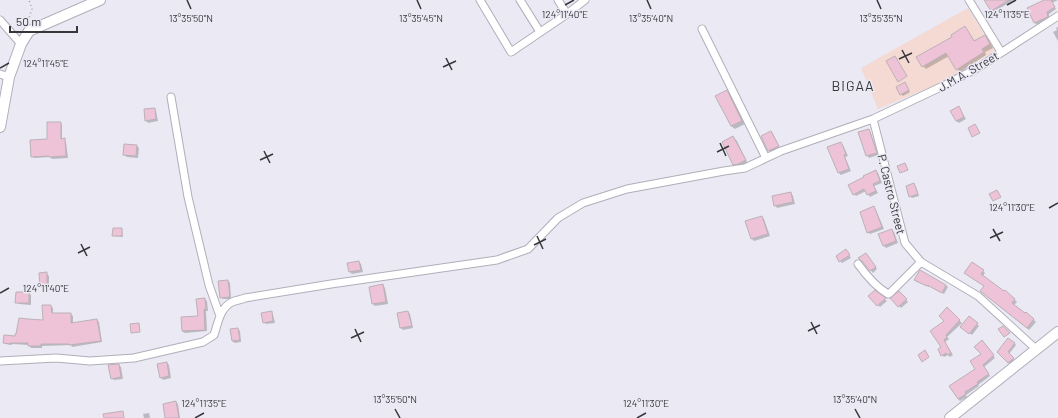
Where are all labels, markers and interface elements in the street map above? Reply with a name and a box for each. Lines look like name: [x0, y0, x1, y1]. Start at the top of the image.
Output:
scale bar: [10, 8, 77, 34]
text: 124°11'40"E: [542, 8, 588, 20]
text: 124°11'35"E: [984, 8, 1030, 20]
text: 13°35'50"N: [169, 12, 213, 24]
text: 13°35'45"N: [399, 12, 443, 24]
text: 13°35'40"N: [629, 12, 673, 24]
text: 13°35'35"N: [859, 12, 903, 24]
text: 50 m: [16, 14, 41, 28]
street label: J.M.A. Street: [935, 48, 1001, 94]
text: 124°11'45"E: [23, 57, 69, 69]
district label: BIGAA: [832, 77, 874, 94]
street label: P. Castro Street: [875, 153, 909, 235]
text: 124°11'30"E: [989, 201, 1035, 213]
text: 124°11'40"E: [23, 282, 69, 294]
text: 13°35'50"N: [373, 393, 417, 405]
text: 13°35'40"N: [833, 393, 877, 405]
text: 124°11'35"E: [181, 397, 227, 409]
text: 124°11'30"E: [623, 397, 669, 409]

